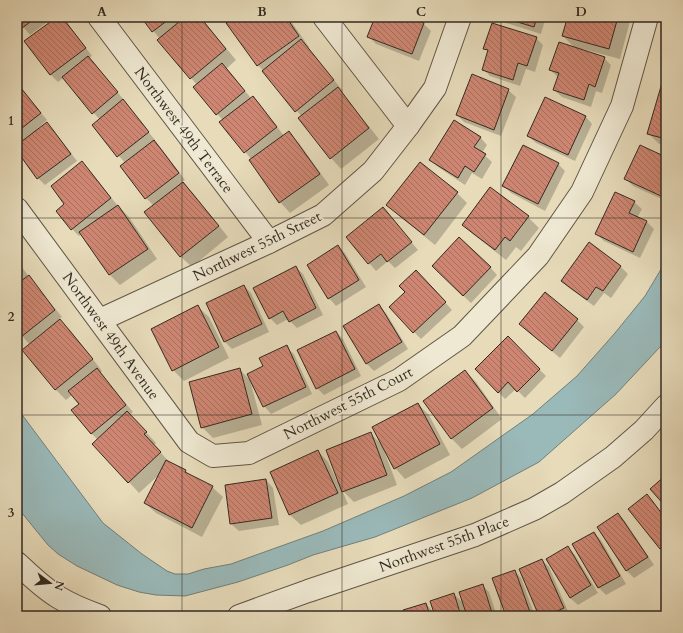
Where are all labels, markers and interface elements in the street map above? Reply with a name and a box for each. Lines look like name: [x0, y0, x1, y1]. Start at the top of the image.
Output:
text: A: [97, 3, 107, 21]
text: B: [257, 3, 267, 21]
text: C: [416, 3, 426, 21]
text: D: [575, 3, 587, 21]
street label: Northwest 49th Terrace: [130, 63, 238, 197]
text: 1: [8, 112, 14, 130]
street label: Northwest 55th Street: [190, 206, 325, 286]
street label: Northwest 49th Avenue: [58, 268, 164, 404]
text: 2: [8, 308, 15, 326]
street label: Northwest 55th Court: [280, 362, 416, 444]
text: 3: [8, 504, 15, 522]
street label: Northwest 55th Place: [376, 511, 512, 577]
north arrow: [30, 563, 70, 603]
text: N: [50, 579, 68, 593]

